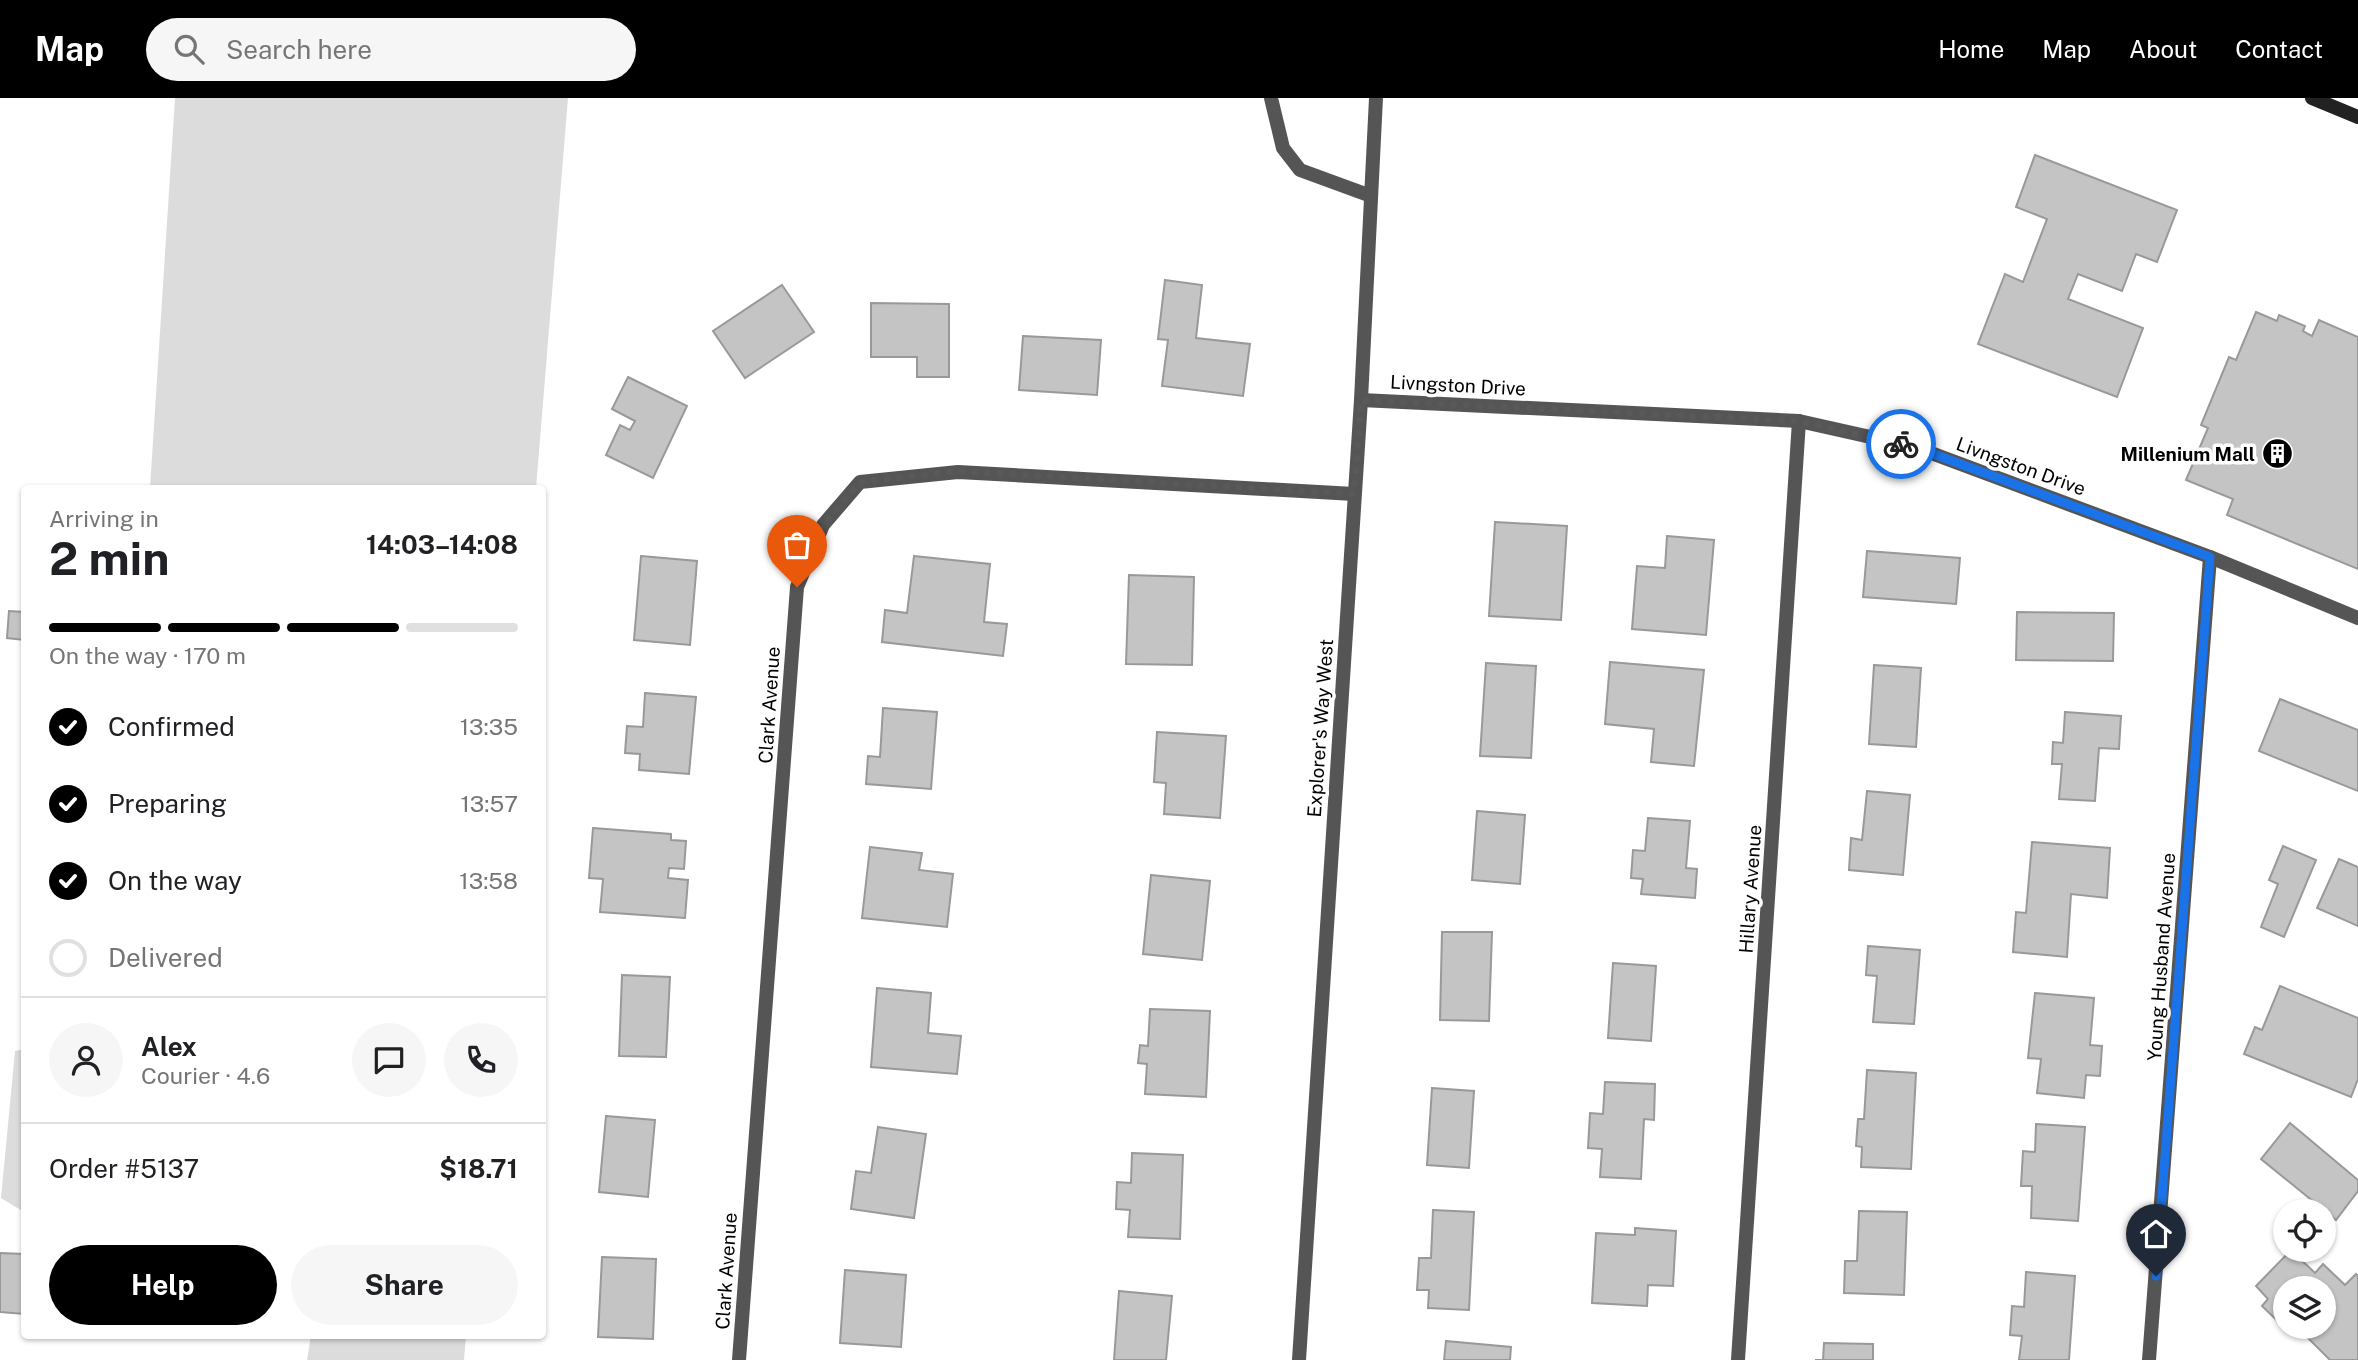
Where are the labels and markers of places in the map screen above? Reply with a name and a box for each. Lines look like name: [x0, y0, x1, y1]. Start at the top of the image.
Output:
building icon: Millenium Mall: [2261, 437, 2295, 471]
place label: Millenium Mall: [2120, 443, 2255, 465]
pin: [767, 515, 827, 587]
pin: [2126, 1204, 2186, 1276]

